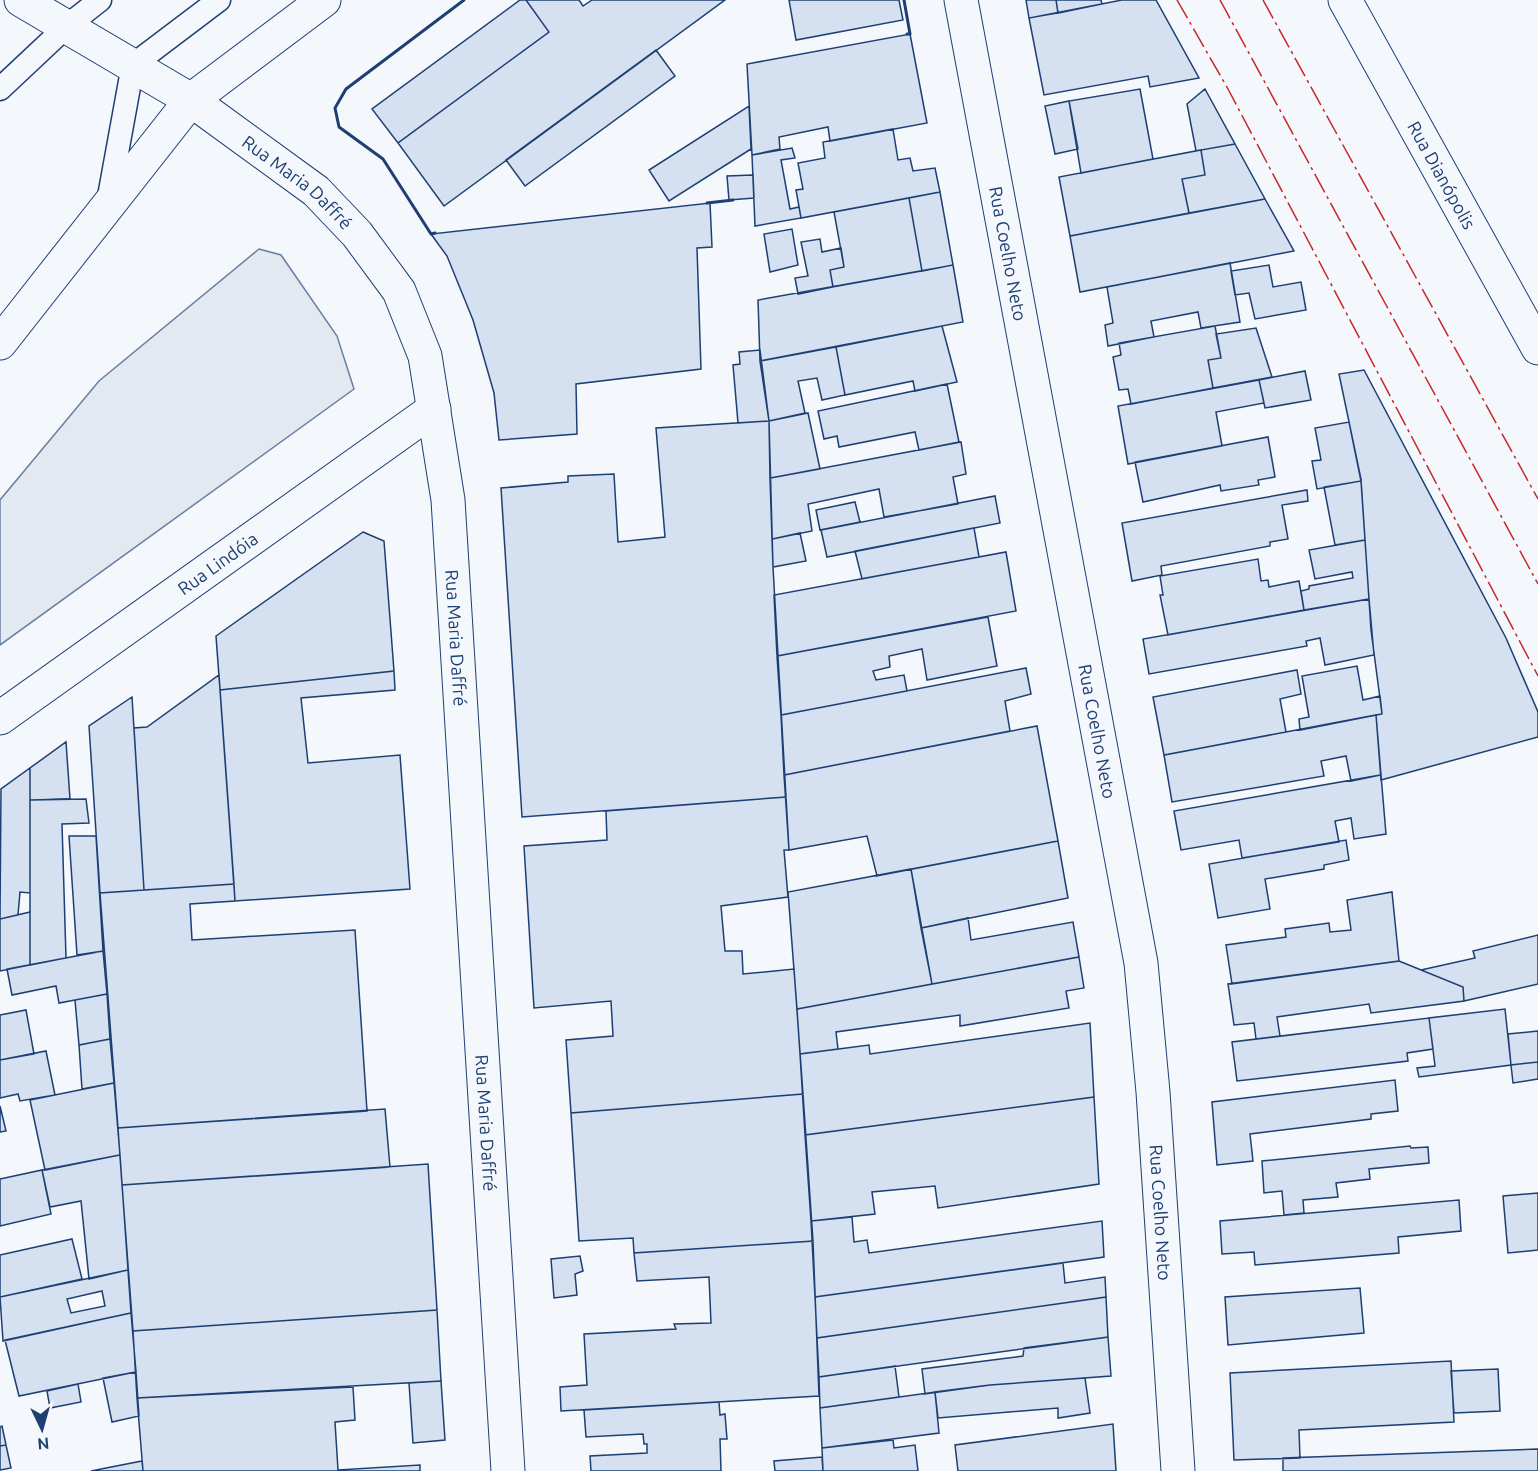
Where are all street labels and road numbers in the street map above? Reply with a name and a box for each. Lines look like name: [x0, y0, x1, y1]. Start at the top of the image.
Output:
street label: Rua Dianópolis: [1404, 118, 1480, 232]
street label: Rua Maria Daffré: [239, 131, 357, 233]
street label: Rua Coelho Neto: [986, 185, 1031, 322]
street label: Rua Lindóia: [174, 528, 261, 598]
street label: Rua Maria Daffré: [442, 569, 471, 707]
street label: Rua Coelho Neto: [1075, 662, 1120, 800]
street label: Rua Maria Daffré: [472, 1054, 501, 1192]
street label: Rua Coelho Neto: [1146, 1144, 1175, 1281]

